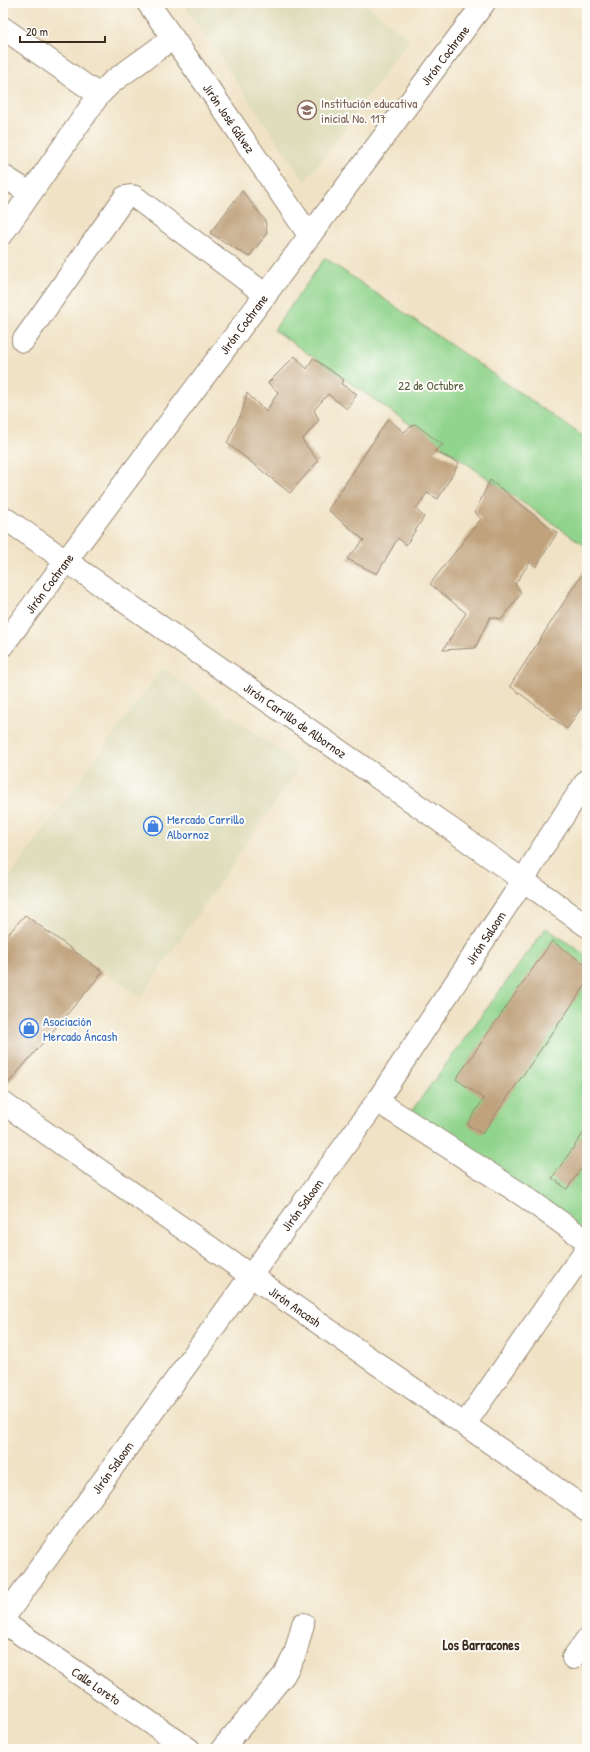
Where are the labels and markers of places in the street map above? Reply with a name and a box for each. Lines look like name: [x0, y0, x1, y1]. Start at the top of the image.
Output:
place label: Institución educativa inicial No. 117: [321, 94, 417, 127]
school or university icon: Institución educativa inicial No. 117: [296, 99, 318, 121]
place label: Mercado Carrillo Albornoz: [167, 810, 244, 843]
shop icon: Mercado Carrillo Albornoz: [142, 815, 164, 837]
place label: Asociación Mercado Áncash: [43, 1012, 118, 1045]
shop icon: Asociación Mercado Áncash: [18, 1017, 40, 1039]

